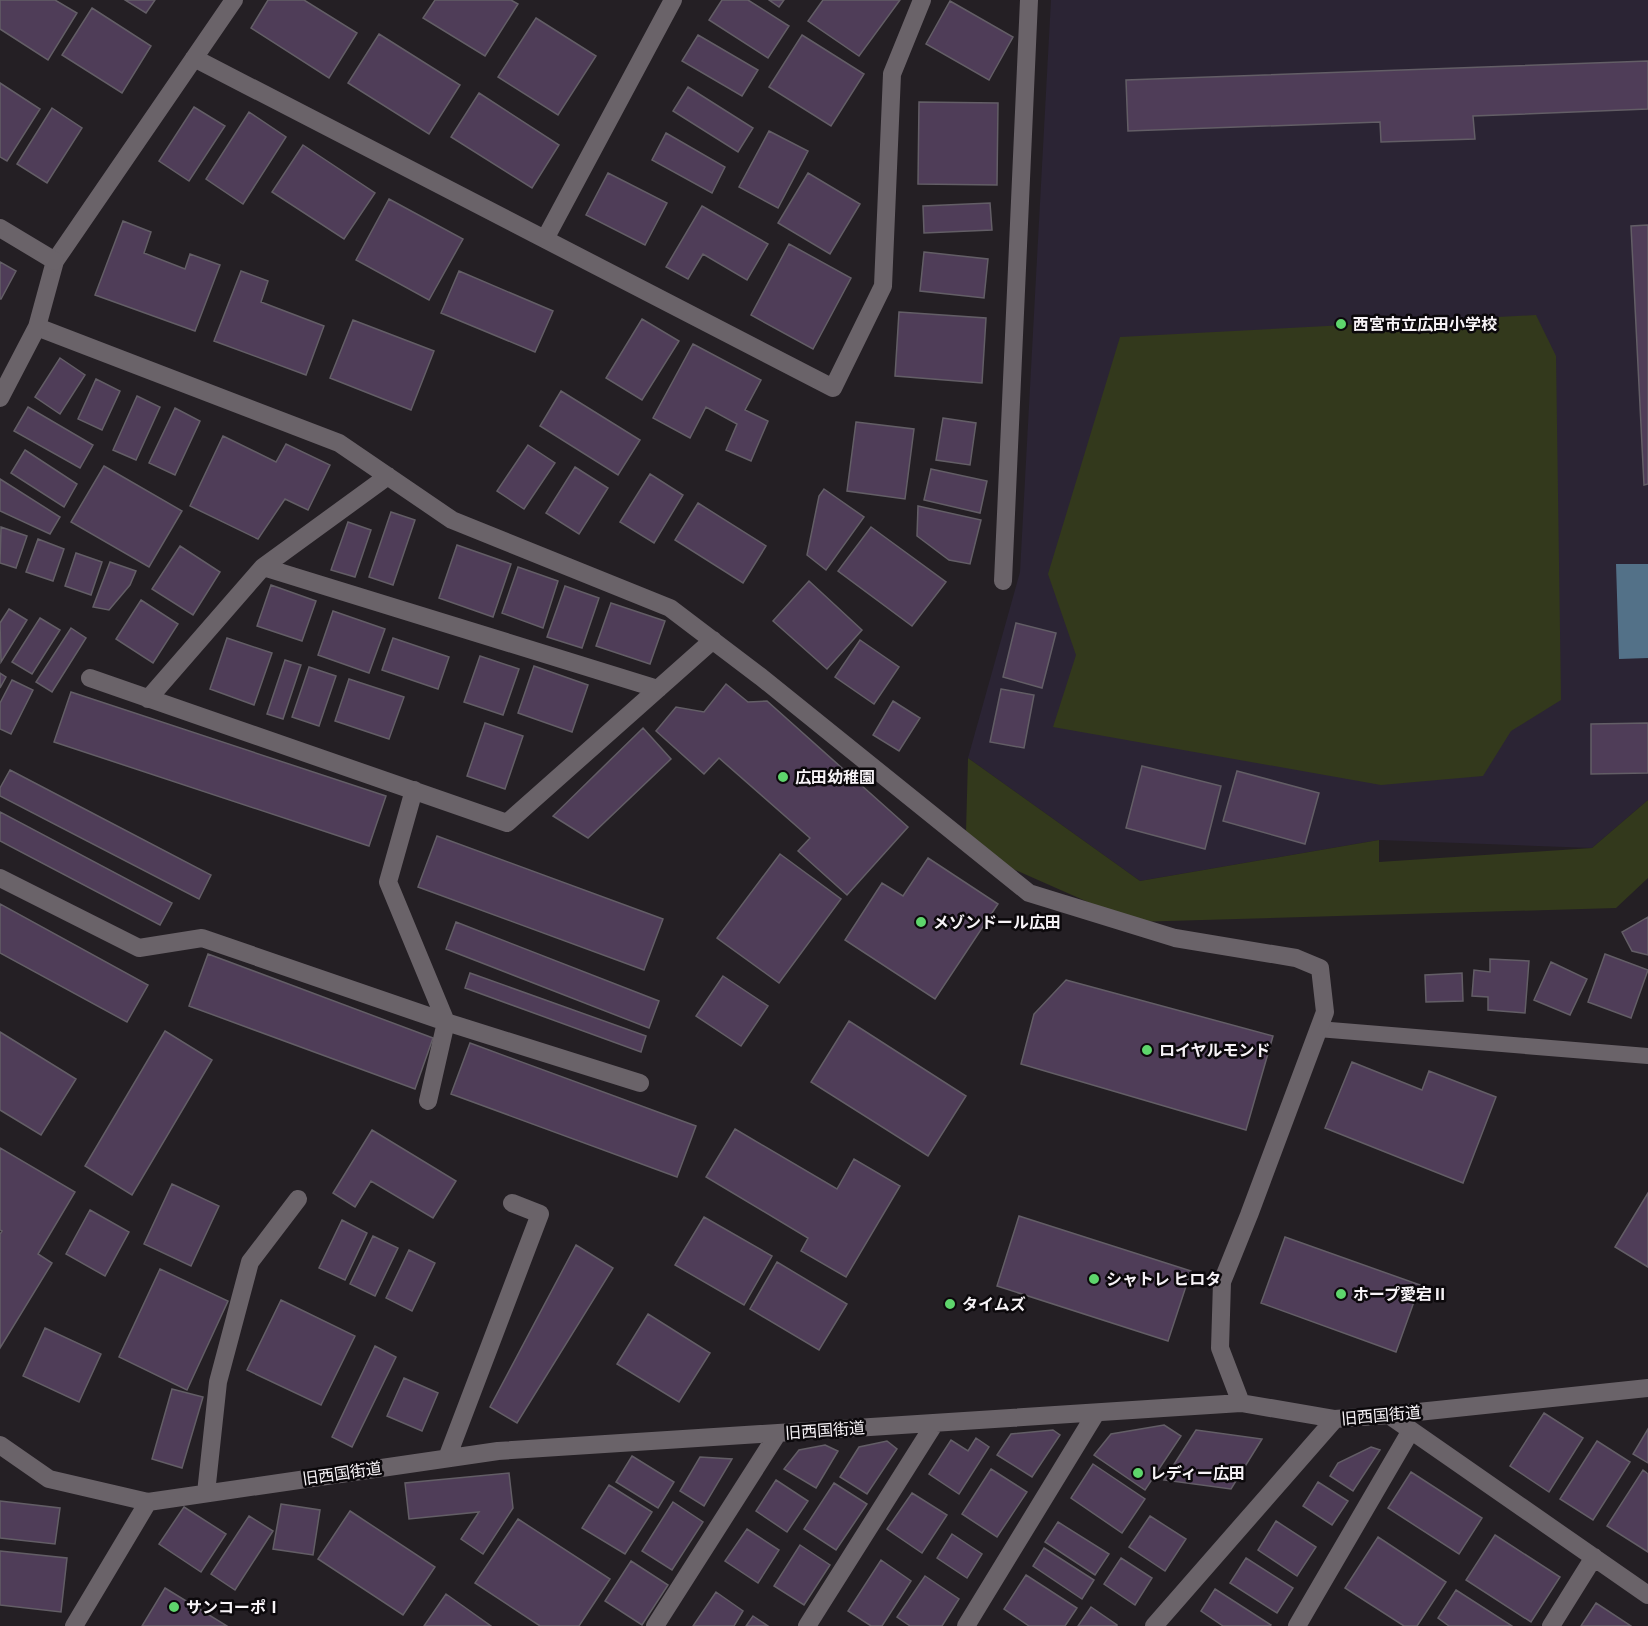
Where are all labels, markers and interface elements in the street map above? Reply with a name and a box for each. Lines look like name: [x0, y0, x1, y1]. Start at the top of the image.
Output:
place label: 西宮市立広田小学校: [1353, 314, 1497, 336]
marker: 西宮市立広田小学校: [1334, 317, 1348, 331]
place label: 広田幼稚園: [795, 767, 875, 789]
marker: 広田幼稚園: [776, 770, 790, 784]
place label: メゾンドール広田: [933, 912, 1061, 934]
marker: メゾンドール広田: [914, 915, 928, 929]
place label: ロイヤルモンド: [1159, 1040, 1271, 1062]
marker: ロイヤルモンド: [1140, 1043, 1154, 1057]
place label: シャトレ ヒロタ: [1106, 1269, 1221, 1291]
marker: シャトレ ヒロタ: [1087, 1272, 1101, 1286]
place label: ホープ愛宕Ⅱ: [1353, 1284, 1448, 1306]
marker: ホープ愛宕Ⅱ: [1334, 1287, 1348, 1301]
place label: タイムズ: [962, 1294, 1026, 1316]
marker: タイムズ: [943, 1297, 957, 1311]
street label: 旧西国街道: [1340, 1402, 1422, 1430]
street label: 旧西国街道: [784, 1417, 866, 1445]
street label: 旧西国街道: [301, 1458, 383, 1490]
place label: レディー広田: [1150, 1463, 1245, 1485]
marker: レディー広田: [1131, 1466, 1145, 1480]
place label: サンコーポⅠ: [186, 1597, 282, 1619]
marker: サンコーポⅠ: [167, 1600, 181, 1614]

